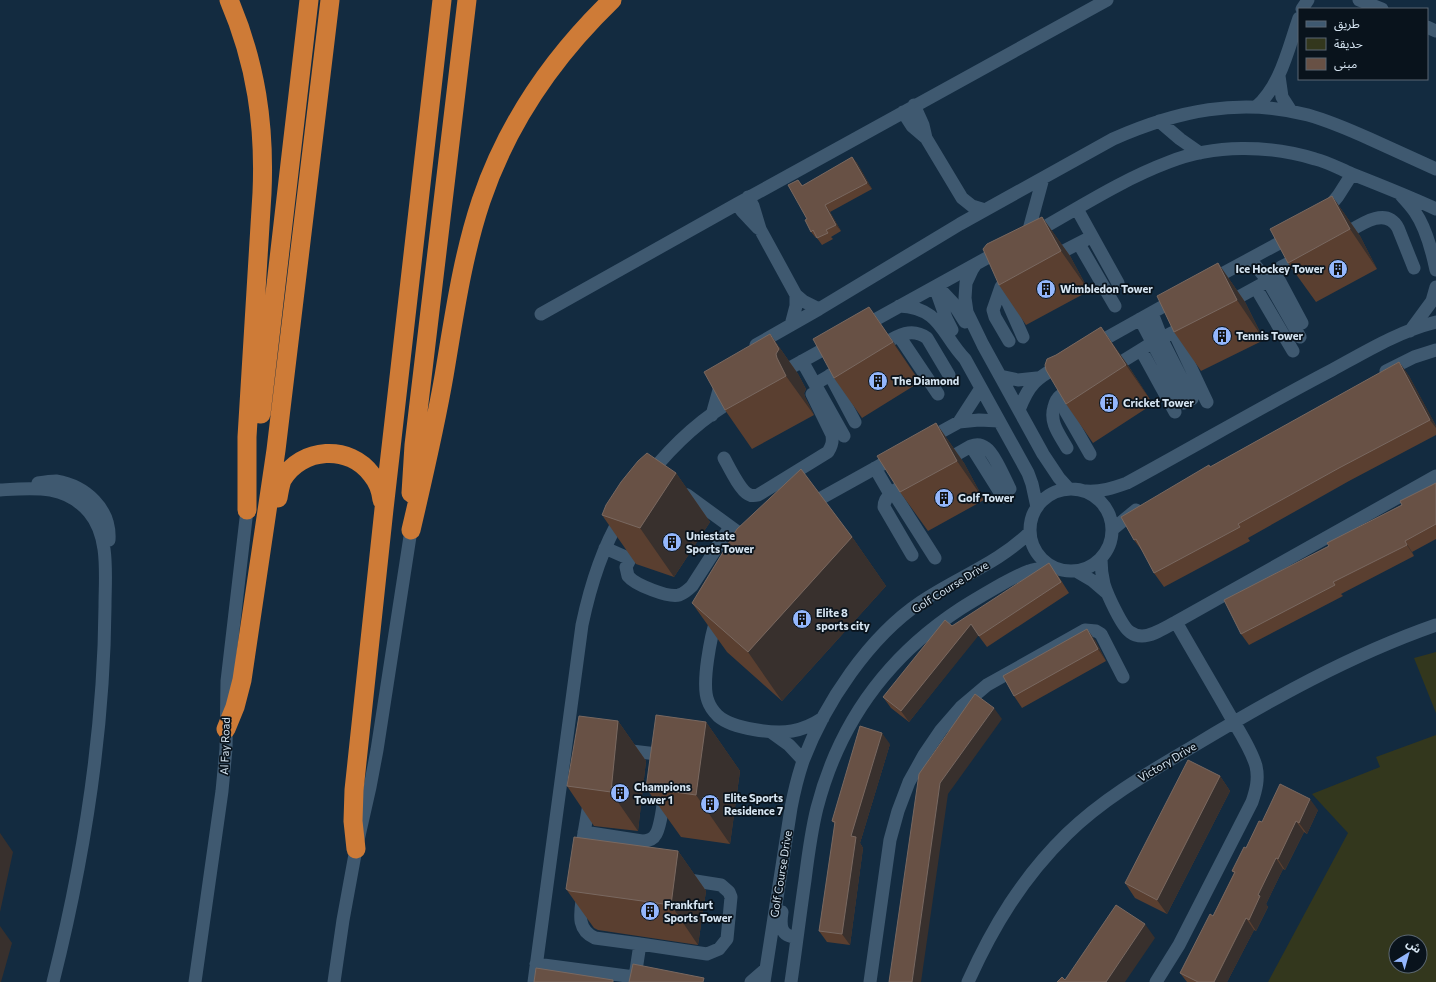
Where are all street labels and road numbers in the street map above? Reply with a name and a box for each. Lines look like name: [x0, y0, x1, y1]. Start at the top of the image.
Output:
street label: Golf Course Drive: [909, 558, 991, 615]
street label: Al Fay Road: [217, 717, 232, 775]
street label: Victory Drive: [1135, 739, 1198, 784]
street label: Golf Course Drive: [767, 829, 794, 918]

